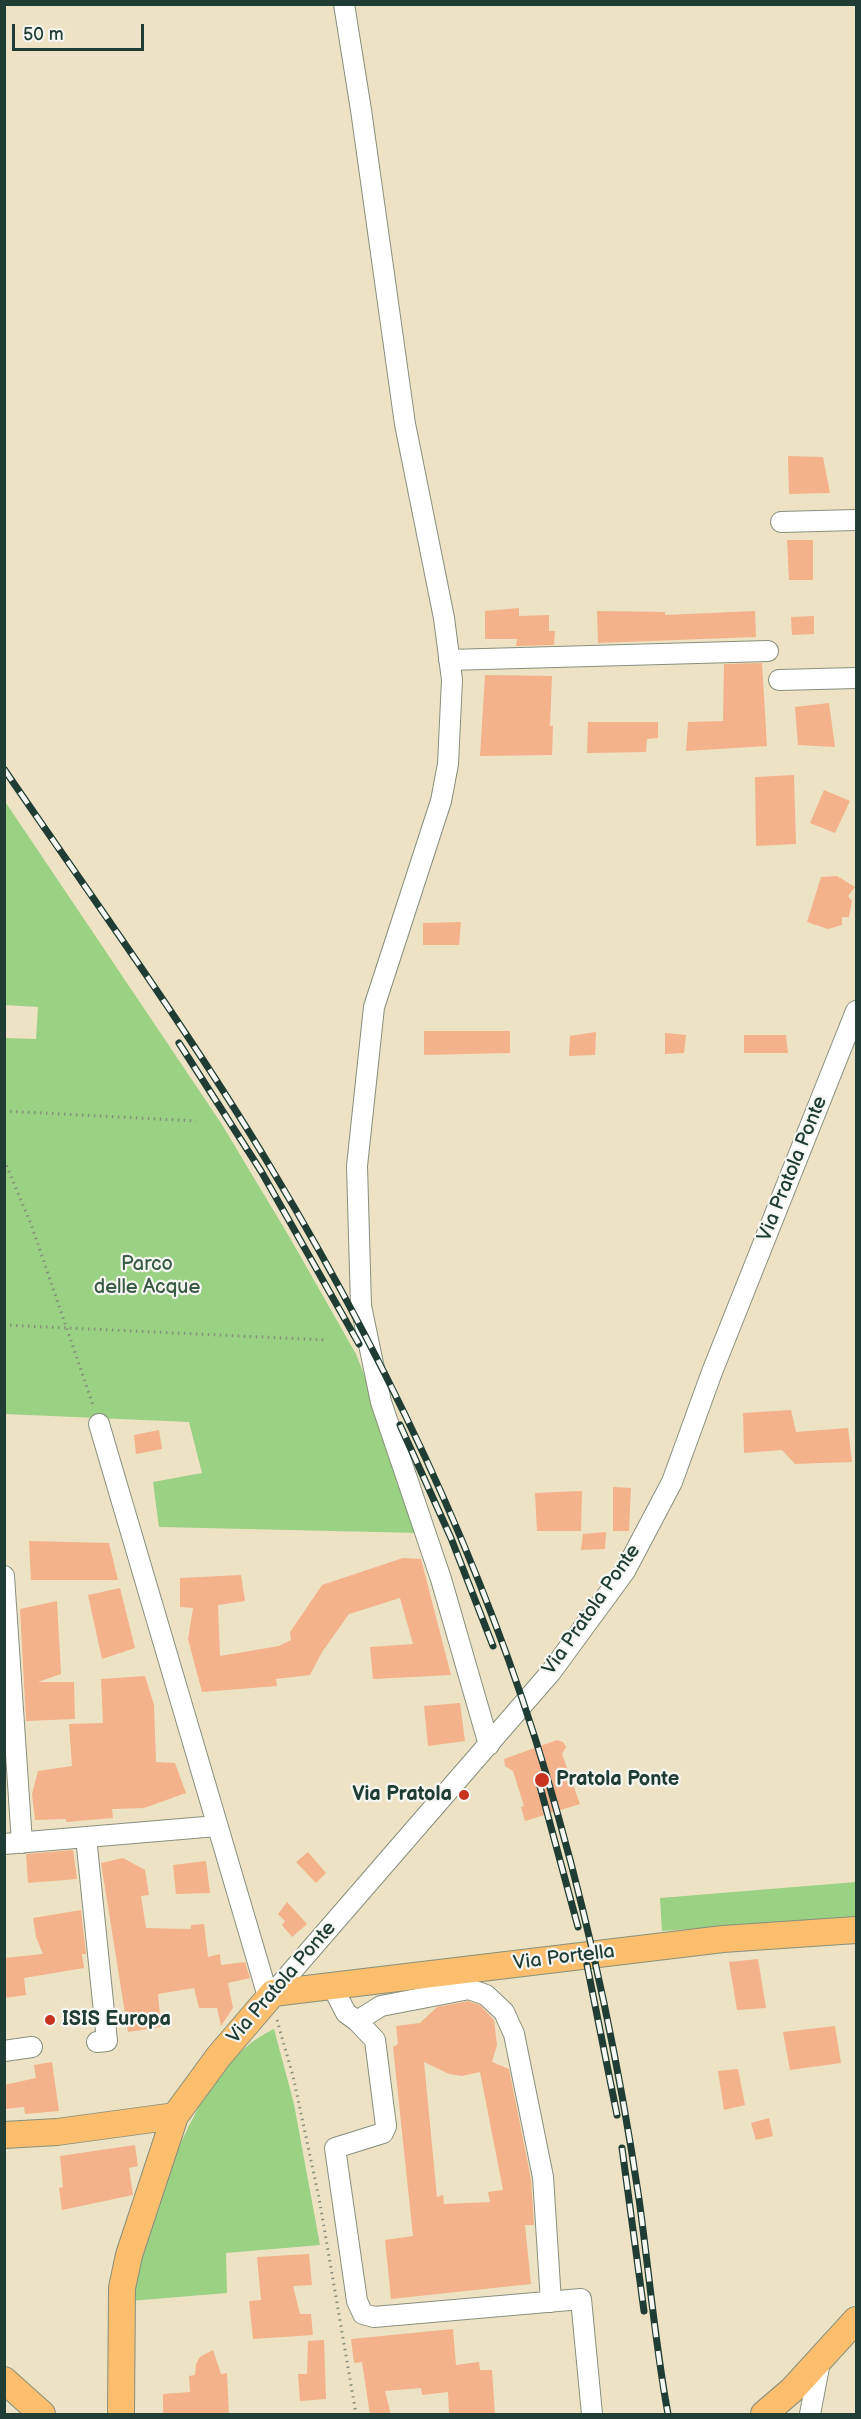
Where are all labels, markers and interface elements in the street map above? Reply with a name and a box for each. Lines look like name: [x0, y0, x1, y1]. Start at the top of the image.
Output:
scale bar: [15, 12, 147, 50]
text: 50 m: [23, 24, 64, 45]
street label: Via Pratola Ponte: [753, 1093, 833, 1245]
park label: Parco delle Acque: [94, 1253, 200, 1300]
street label: Via Pratola Ponte: [538, 1540, 646, 1680]
place label: Pratola Ponte: [556, 1768, 679, 1792]
marker: Pratola Ponte: [533, 1771, 551, 1789]
place label: Via Pratola: [352, 1783, 452, 1807]
marker: Via Pratola: [457, 1788, 471, 1802]
street label: Via Pratola Ponte: [222, 1917, 342, 2049]
street label: Via Portella: [512, 1940, 616, 1976]
place label: ISIS Europa: [62, 2008, 171, 2032]
marker: ISIS Europa: [43, 2013, 57, 2027]

